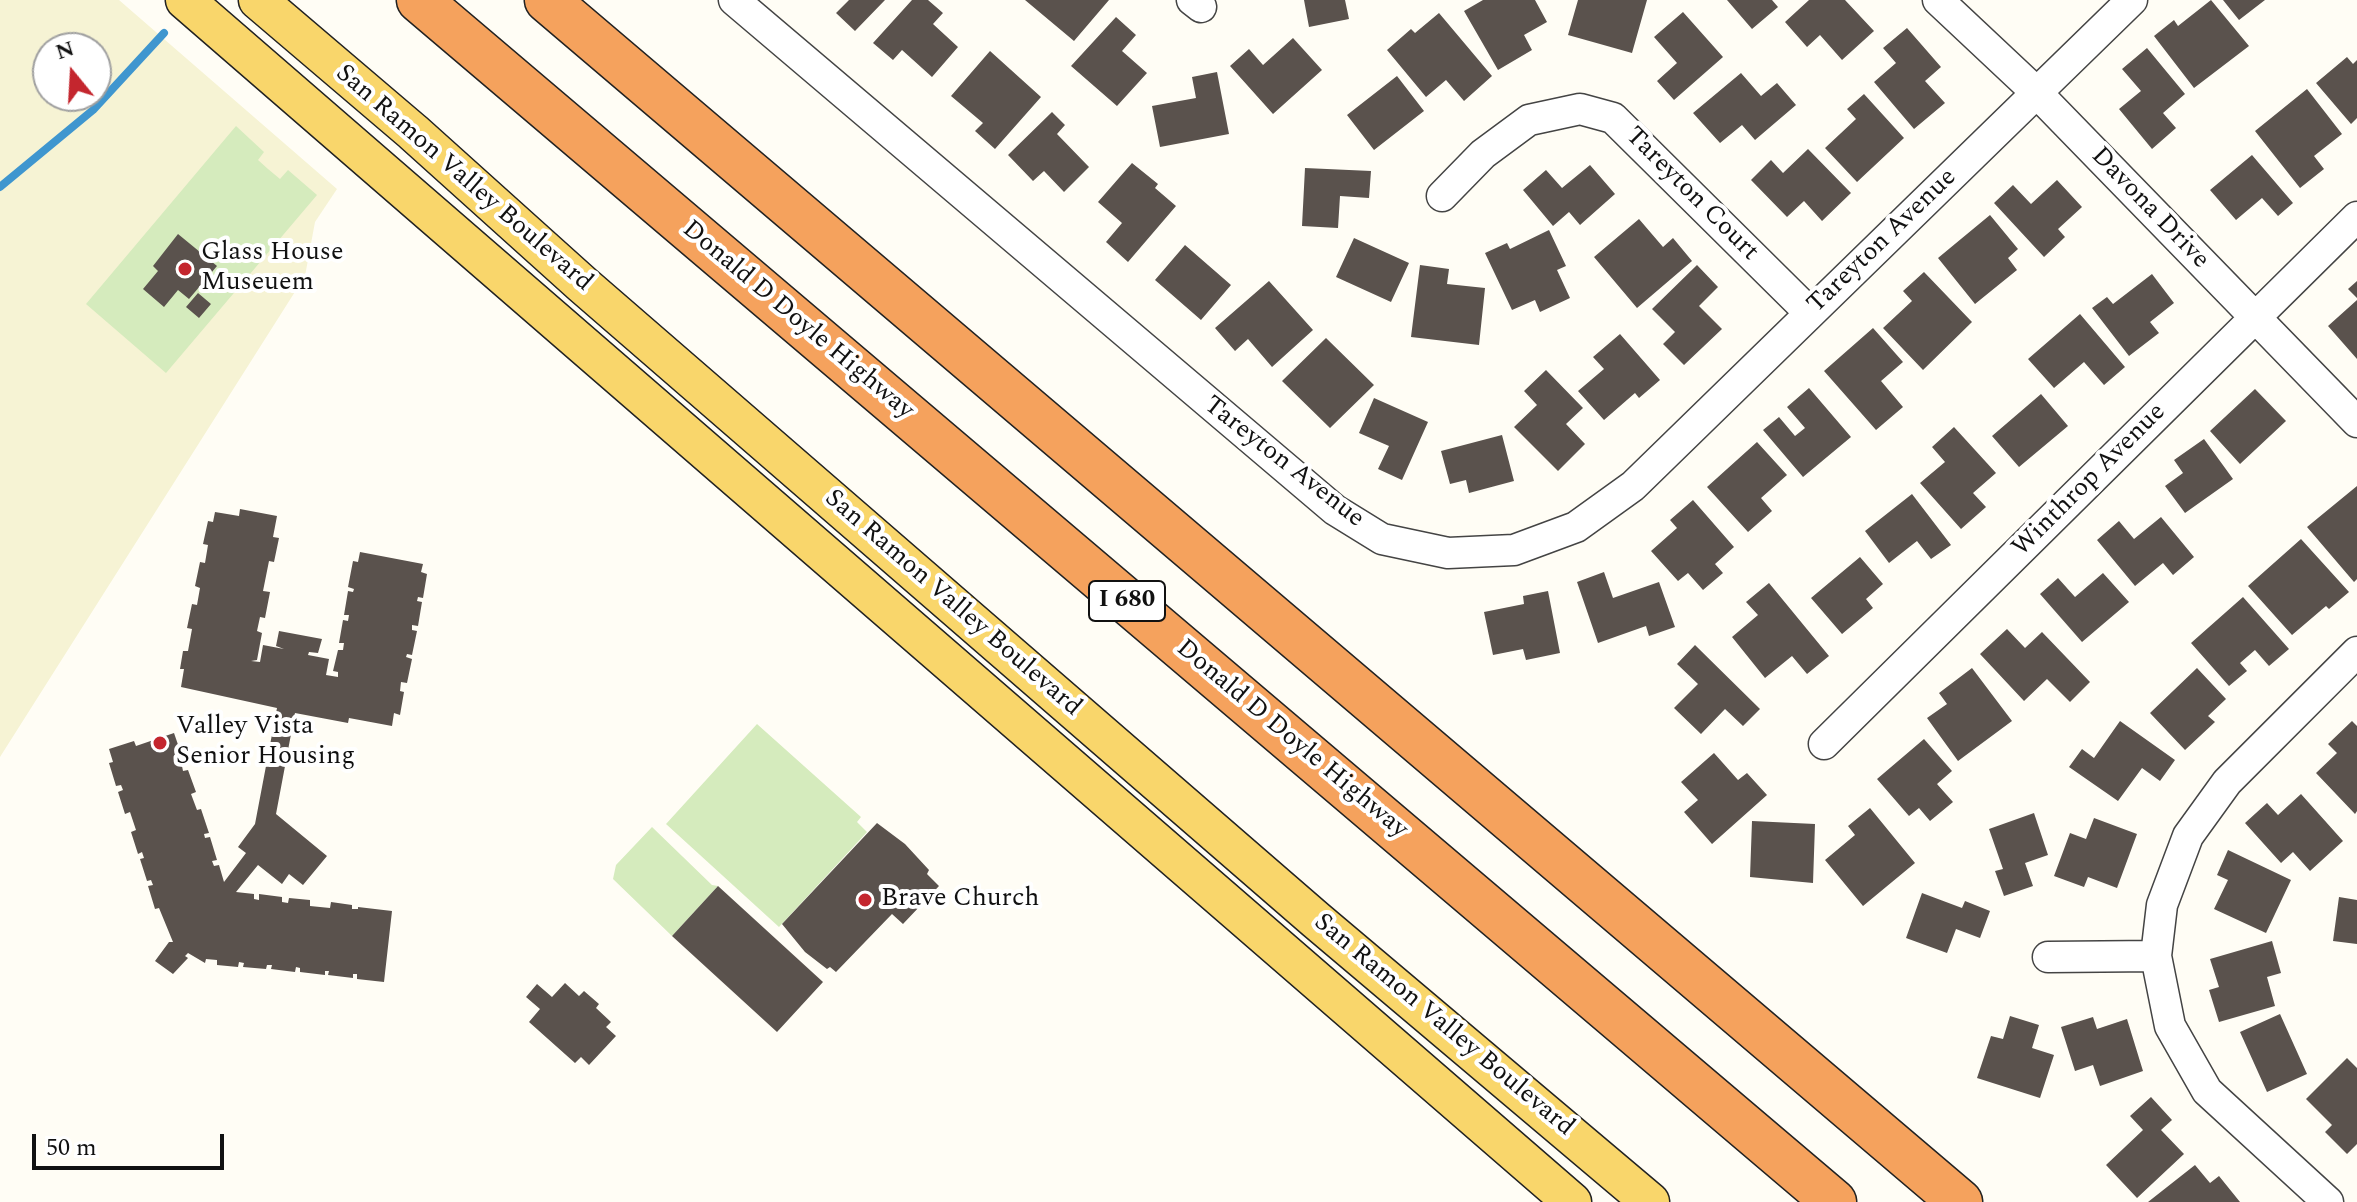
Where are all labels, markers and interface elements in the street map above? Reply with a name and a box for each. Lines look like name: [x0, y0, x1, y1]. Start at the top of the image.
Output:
north arrow: [32, 32, 112, 112]
text: N: [51, 32, 79, 69]
street label: San Ramon Valley Boulevard: [328, 59, 598, 299]
street label: Tareyton Court: [1618, 122, 1764, 268]
street label: Davona Drive: [2083, 142, 2215, 276]
street label: Tareyton Avenue: [1802, 163, 1964, 321]
street label: Donald D Doyle Highway: [675, 215, 919, 427]
place label: Glass House Museuem: [201, 238, 344, 300]
marker: Glass House Museuem: [176, 260, 194, 278]
street label: Tareyton Avenue: [1196, 391, 1370, 535]
street label: Winthrop Avenue: [2007, 398, 2173, 564]
street label: San Ramon Valley Boulevard: [817, 484, 1087, 724]
road number: I 680: [1089, 581, 1165, 621]
street label: Donald D Doyle Highway: [1169, 634, 1413, 846]
place label: Valley Vista Senior Housing: [176, 712, 355, 774]
marker: Valley Vista Senior Housing: [151, 734, 169, 752]
place label: Brave Church: [881, 884, 1039, 916]
marker: Brave Church: [856, 891, 874, 909]
street label: San Ramon Valley Boulevard: [1306, 908, 1580, 1144]
scale bar: [36, 1118, 228, 1168]
text: 50 m: [46, 1130, 97, 1166]

